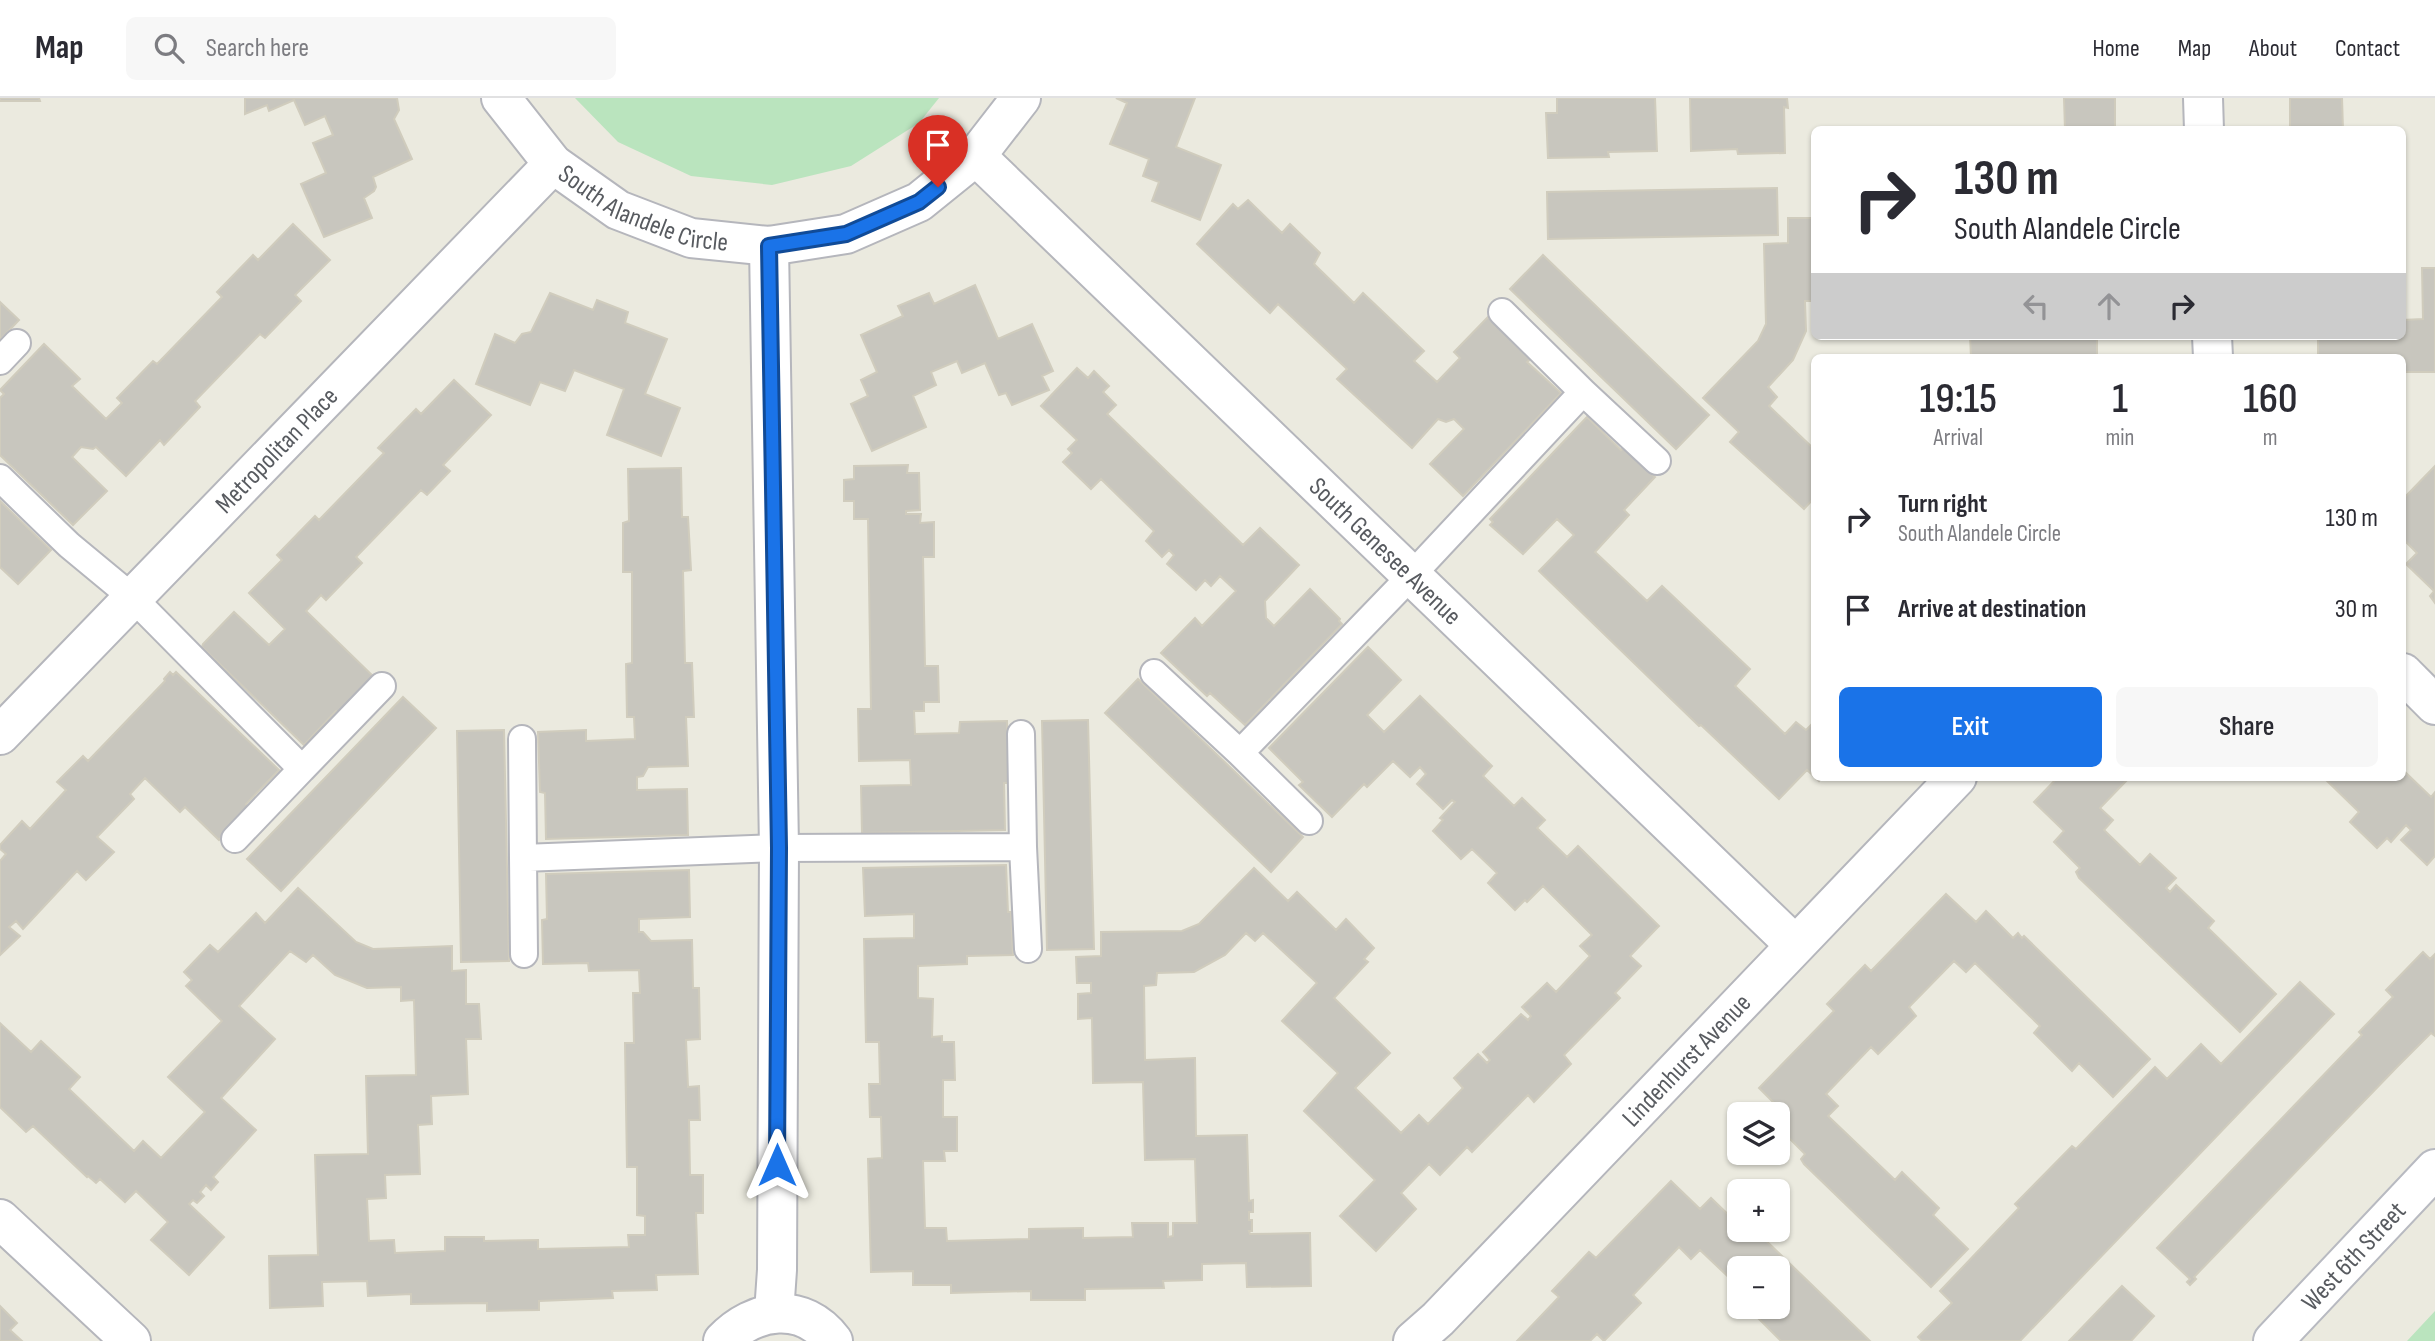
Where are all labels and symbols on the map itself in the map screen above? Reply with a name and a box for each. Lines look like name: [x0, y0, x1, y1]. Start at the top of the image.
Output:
pin: [908, 115, 968, 187]
street label: South Alandele Circle: [552, 159, 730, 259]
street label: Metropolitan Place: [209, 381, 345, 520]
street label: South Genesee Avenue: [1302, 472, 1467, 632]
street label: Lindenhurst Avenue: [1616, 988, 1758, 1134]
position arrow: [740, 1128, 814, 1202]
street label: West 6th Street: [2296, 1196, 2413, 1318]

